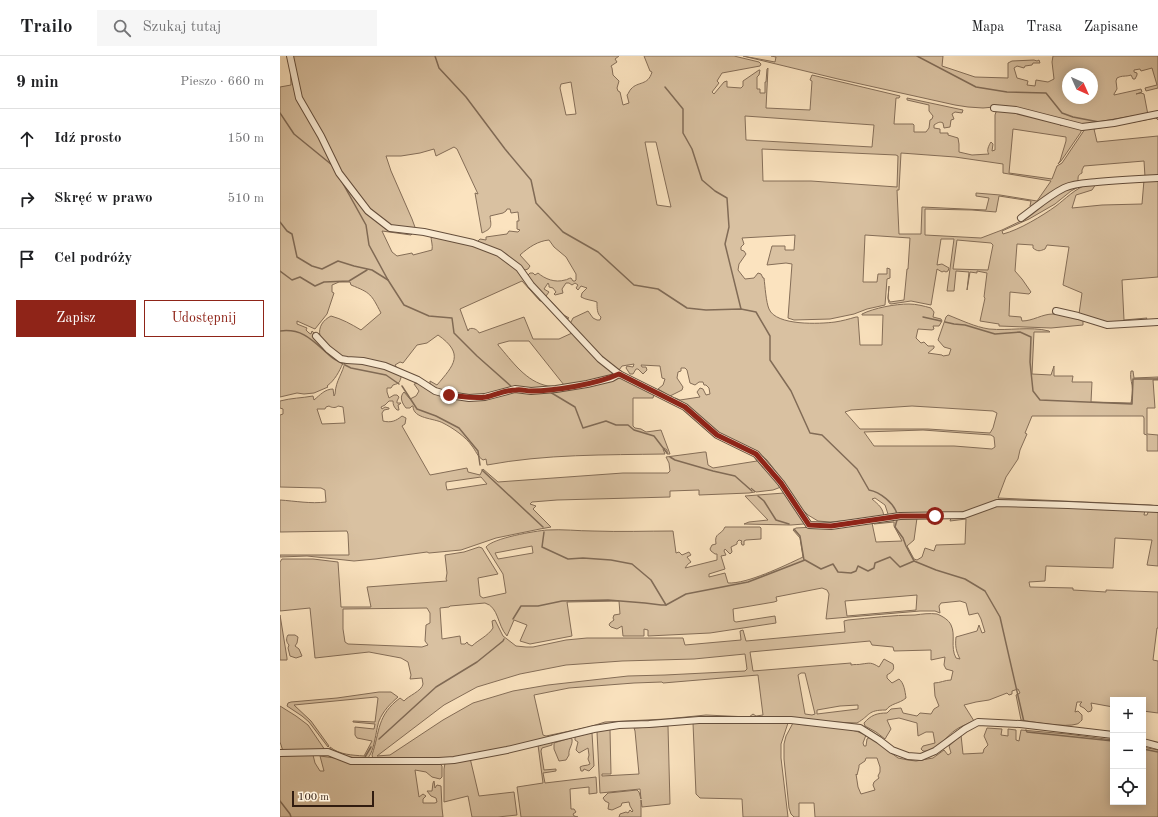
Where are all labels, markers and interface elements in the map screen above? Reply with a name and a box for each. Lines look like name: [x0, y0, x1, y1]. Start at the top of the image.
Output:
search box: [97, 10, 377, 46]
icon: search: [111, 17, 133, 39]
text: Trailo: [20, 18, 73, 37]
text: Szukaj tutaj: [143, 20, 221, 35]
text: Mapa: [971, 20, 1004, 34]
text: Trasa: [1026, 20, 1062, 34]
text: Zapisane: [1084, 20, 1138, 34]
north arrow: [1062, 68, 1098, 104]
text: 9 min: [16, 74, 59, 91]
text: Pieszo · 660 m: [180, 75, 264, 88]
icon: ahead: [16, 128, 38, 150]
text: Idź prosto: [54, 131, 121, 146]
text: 150 m: [227, 132, 264, 145]
icon: right: [16, 188, 38, 210]
text: Skręć w prawo: [54, 191, 153, 206]
text: 510 m: [227, 192, 264, 205]
icon: arrive: [16, 248, 38, 270]
text: Cel podróży: [54, 251, 132, 266]
button: Zapisz: [16, 300, 136, 337]
button: Udostępnij: [144, 300, 264, 337]
route end: [440, 386, 458, 404]
route start: [926, 507, 944, 525]
map controls: [1110, 697, 1146, 805]
button: +: [1110, 697, 1146, 733]
button: −: [1110, 733, 1146, 769]
button: locate: [1110, 769, 1146, 805]
scale bar: [292, 789, 374, 808]
text: 100 m: [298, 792, 329, 803]

